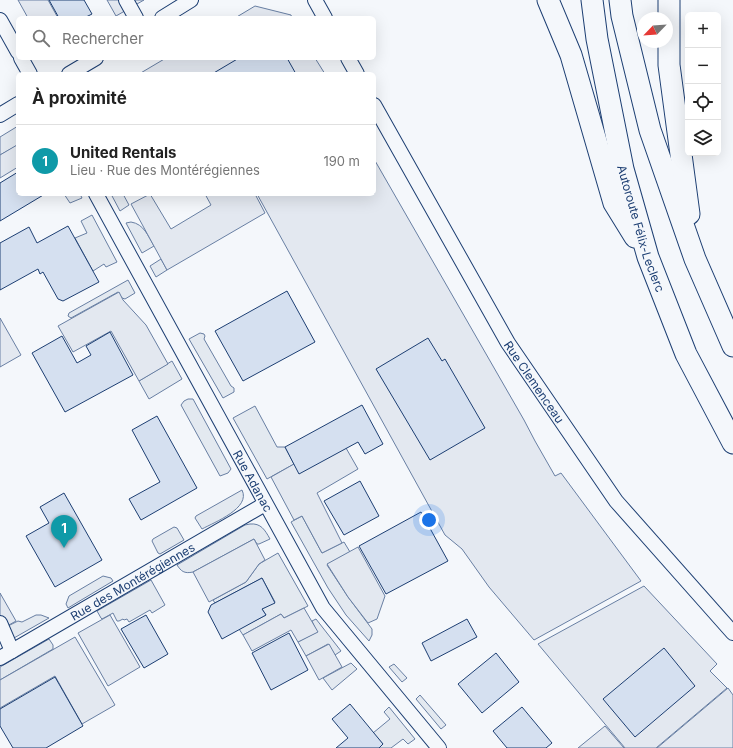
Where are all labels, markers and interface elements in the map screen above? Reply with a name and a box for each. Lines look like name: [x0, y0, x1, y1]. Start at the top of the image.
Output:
north arrow: [637, 12, 673, 48]
map controls: [685, 12, 721, 156]
button: +: [685, 12, 721, 48]
search box: [16, 16, 376, 60]
icon: search: [30, 27, 52, 49]
text: Rechercher: [62, 29, 144, 48]
button: −: [685, 48, 721, 84]
button: locate: [685, 84, 721, 120]
text: À proximité: [32, 88, 127, 108]
button: layers: [685, 120, 721, 156]
text: United Rentals: [70, 143, 176, 162]
text: 1: [42, 153, 48, 169]
text: 190 m: [323, 153, 360, 169]
text: Lieu · Rue des Montérégiennes: [70, 162, 260, 178]
street label: Autoroute Félix-Leclerc: [615, 163, 668, 294]
street label: Rue Clemenceau: [501, 338, 568, 426]
street label: Rue Adanac: [230, 447, 276, 514]
your location: [419, 510, 439, 530]
pin: 1: [51, 515, 77, 548]
street label: Rue des Montérégiennes: [67, 539, 197, 623]

